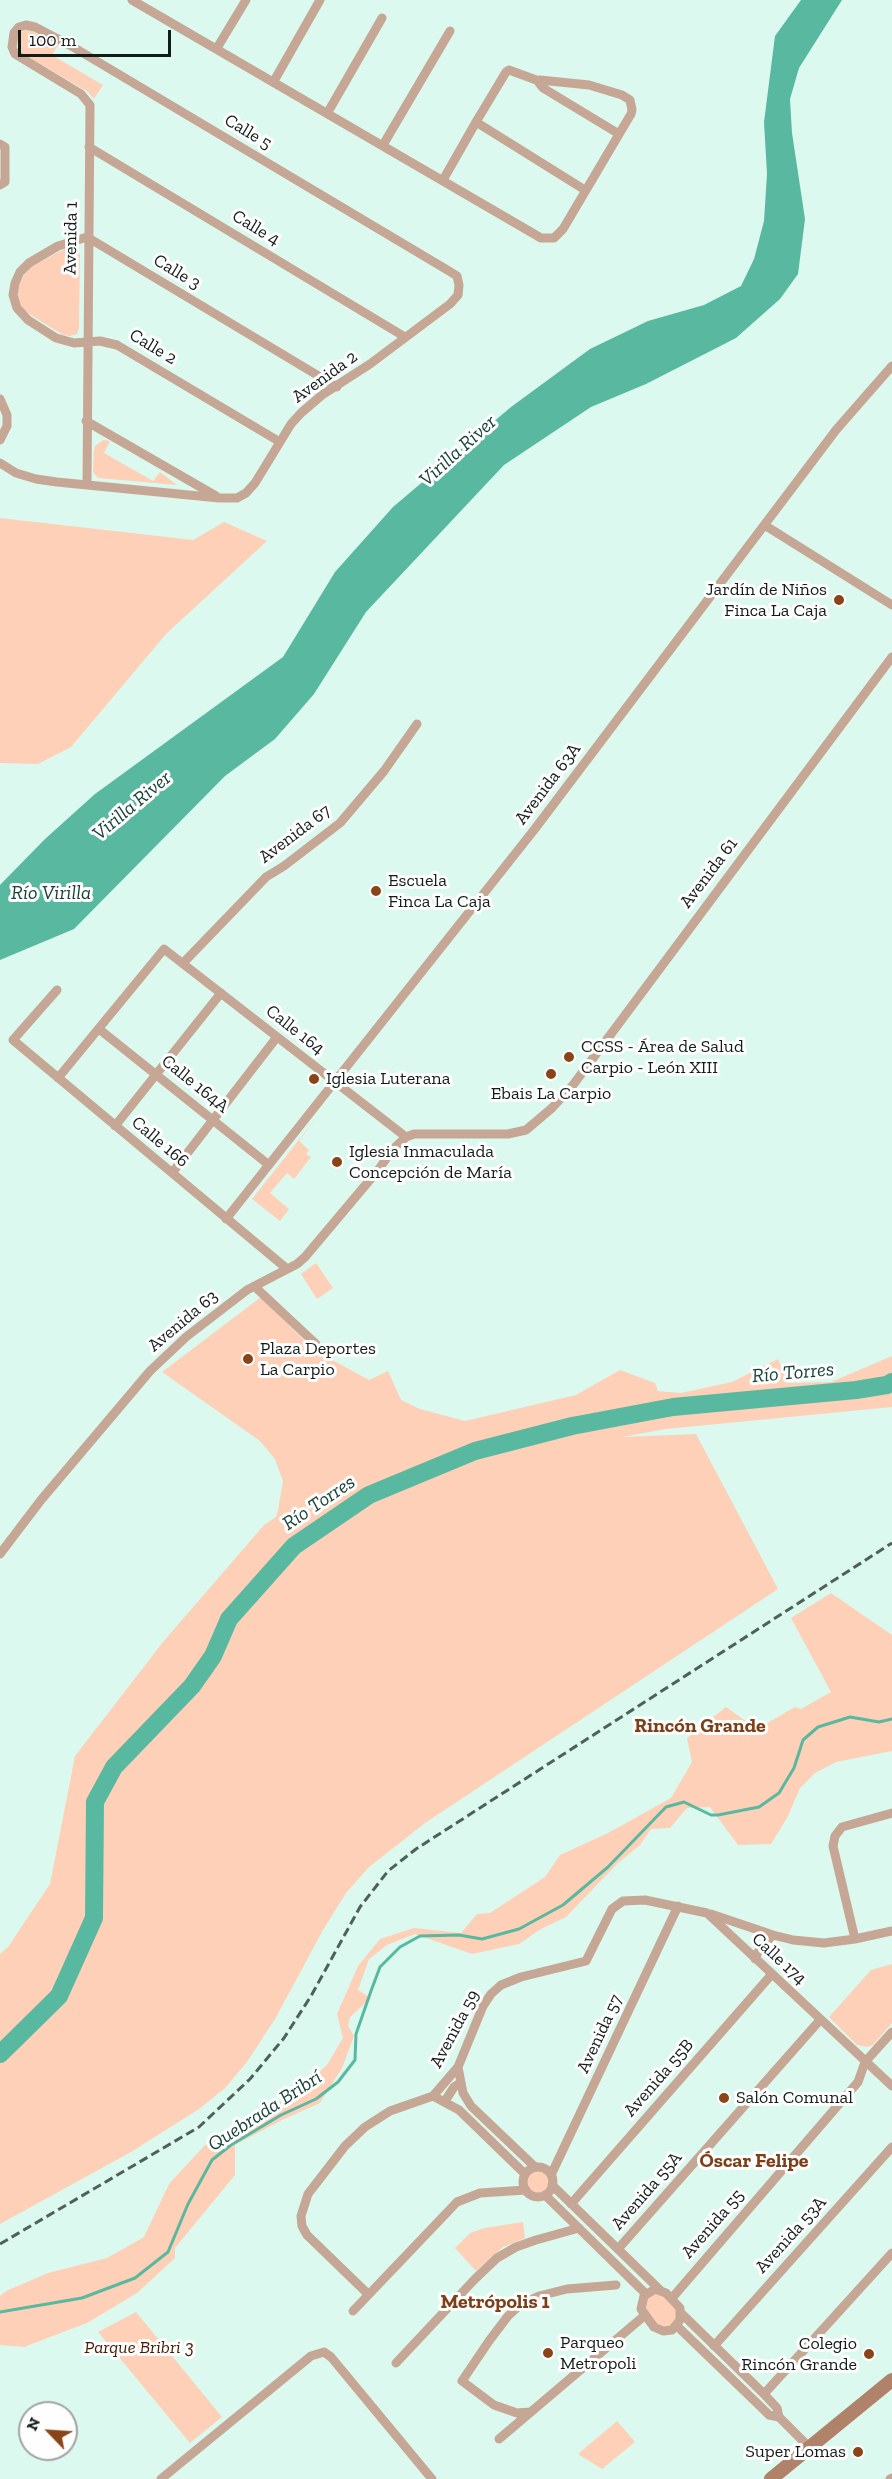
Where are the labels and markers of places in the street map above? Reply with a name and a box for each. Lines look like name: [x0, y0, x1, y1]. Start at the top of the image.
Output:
place label: Jardín de Niños Finca La Caja: [706, 579, 827, 622]
marker: Jardín de Niños Finca La Caja: [832, 593, 846, 607]
place label: Escuela Finca La Caja: [388, 870, 491, 912]
marker: Escuela Finca La Caja: [369, 884, 383, 898]
place label: CCSS - Área de Salud Carpio - León XIII: [581, 1036, 744, 1078]
marker: CCSS - Área de Salud Carpio - León XIII: [562, 1050, 576, 1064]
marker: Ebais La Carpio: [544, 1067, 558, 1081]
place label: Iglesia Luterana: [326, 1068, 450, 1090]
marker: Iglesia Luterana: [307, 1072, 321, 1086]
place label: Ebais La Carpio: [491, 1083, 611, 1105]
place label: Iglesia Inmaculada Concepción de María: [349, 1141, 512, 1184]
marker: Iglesia Inmaculada Concepción de María: [330, 1155, 344, 1169]
place label: Plaza Deportes La Carpio: [260, 1338, 376, 1380]
marker: Plaza Deportes La Carpio: [241, 1352, 255, 1366]
place label: Salón Comunal: [736, 2087, 853, 2109]
marker: Salón Comunal: [717, 2091, 731, 2105]
place label: Parqueo Metropoli: [560, 2332, 636, 2374]
place label: Colegio Rincón Grande: [741, 2333, 857, 2376]
marker: Parqueo Metropoli: [541, 2346, 555, 2360]
marker: Colegio Rincón Grande: [862, 2347, 876, 2361]
place label: Super Lomas: [745, 2441, 846, 2463]
marker: Super Lomas: [851, 2445, 865, 2459]

